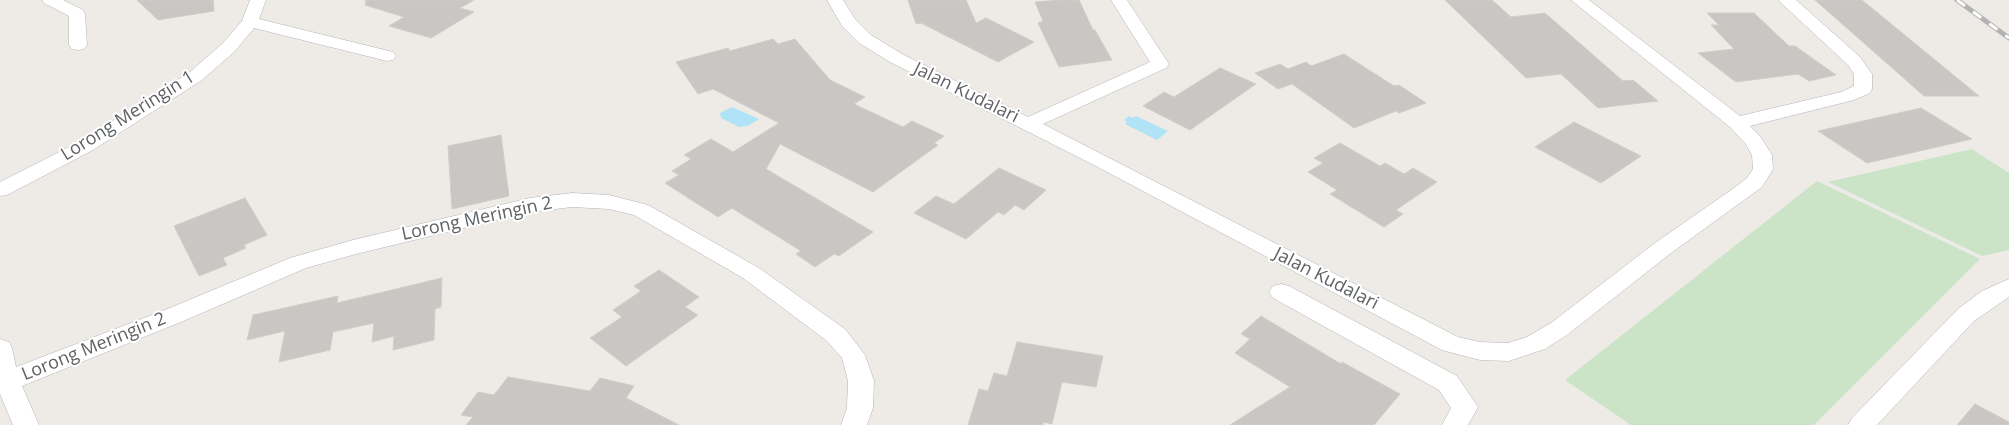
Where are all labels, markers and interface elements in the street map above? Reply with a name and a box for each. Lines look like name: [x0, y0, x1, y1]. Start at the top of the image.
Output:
street label: Jalan Kudalari: [910, 58, 1022, 128]
street label: Lorong Meringin 1: [57, 66, 199, 166]
street label: Lorong Meringin 2: [400, 192, 554, 246]
street label: Jalan Kudalari: [1270, 243, 1382, 315]
street label: Lorong Meringin 2: [19, 308, 169, 386]

